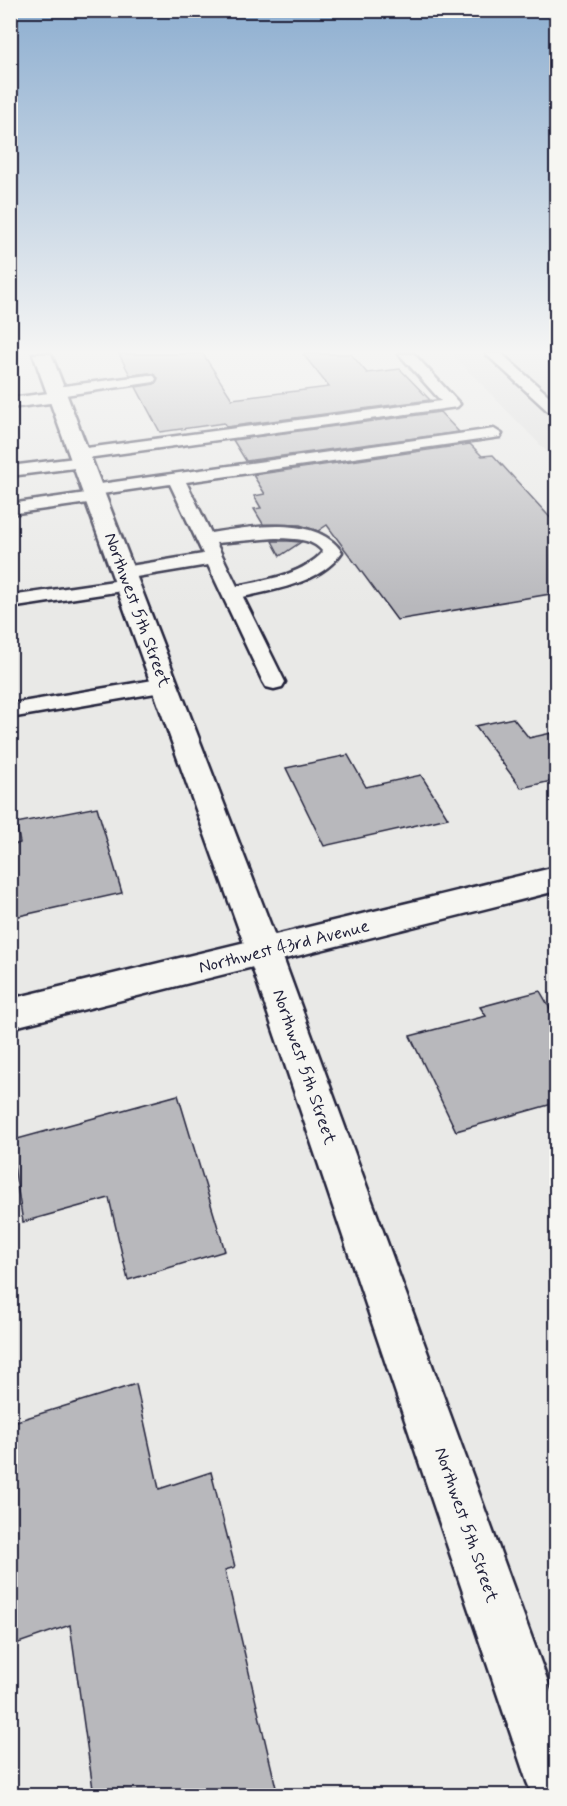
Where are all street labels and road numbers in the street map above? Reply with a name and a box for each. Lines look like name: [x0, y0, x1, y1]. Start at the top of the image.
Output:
street label: Northwest 5th Street: [98, 529, 176, 691]
street label: Northwest 43rd Avenue: [196, 914, 372, 980]
street label: Northwest 5th Street: [266, 986, 342, 1148]
street label: Northwest 5th Street: [428, 1444, 504, 1606]

